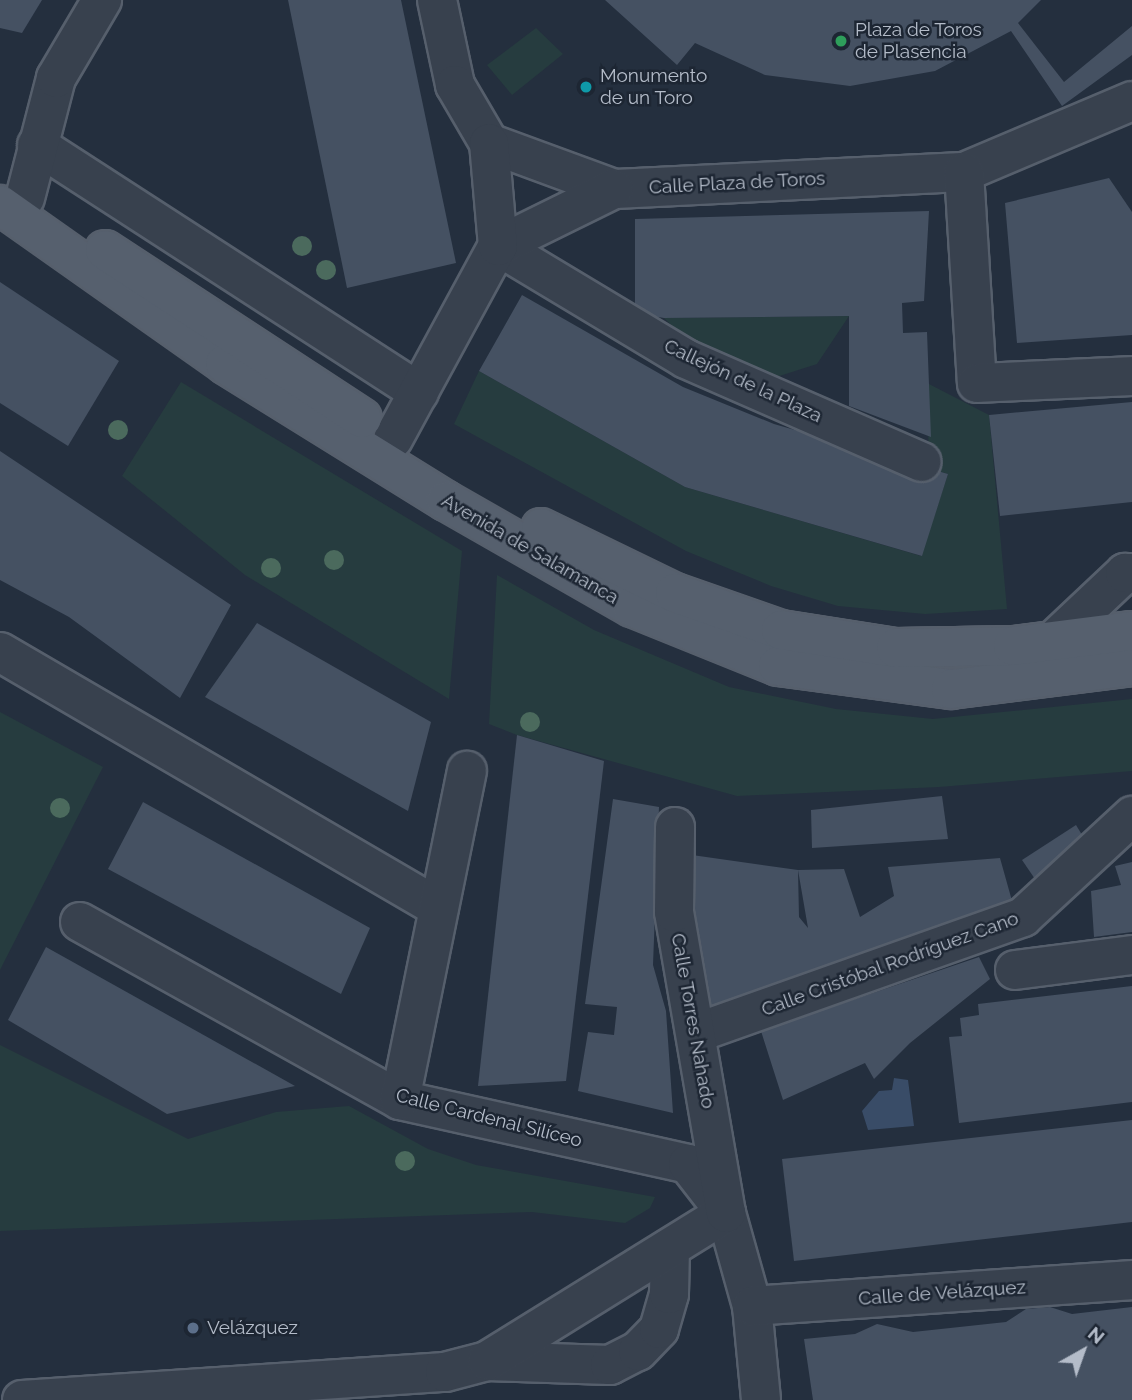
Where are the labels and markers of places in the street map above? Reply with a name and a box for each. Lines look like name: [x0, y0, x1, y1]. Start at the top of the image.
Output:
place label: Plaza de Toros de Plasencia: [855, 19, 982, 63]
marker: Plaza de Toros de Plasencia: [833, 33, 849, 49]
place label: Monumento de un Toro: [600, 65, 707, 109]
marker: Monumento de un Toro: [578, 79, 594, 95]
place label: Velázquez: [207, 1317, 298, 1339]
marker: Velázquez: [185, 1320, 201, 1336]

